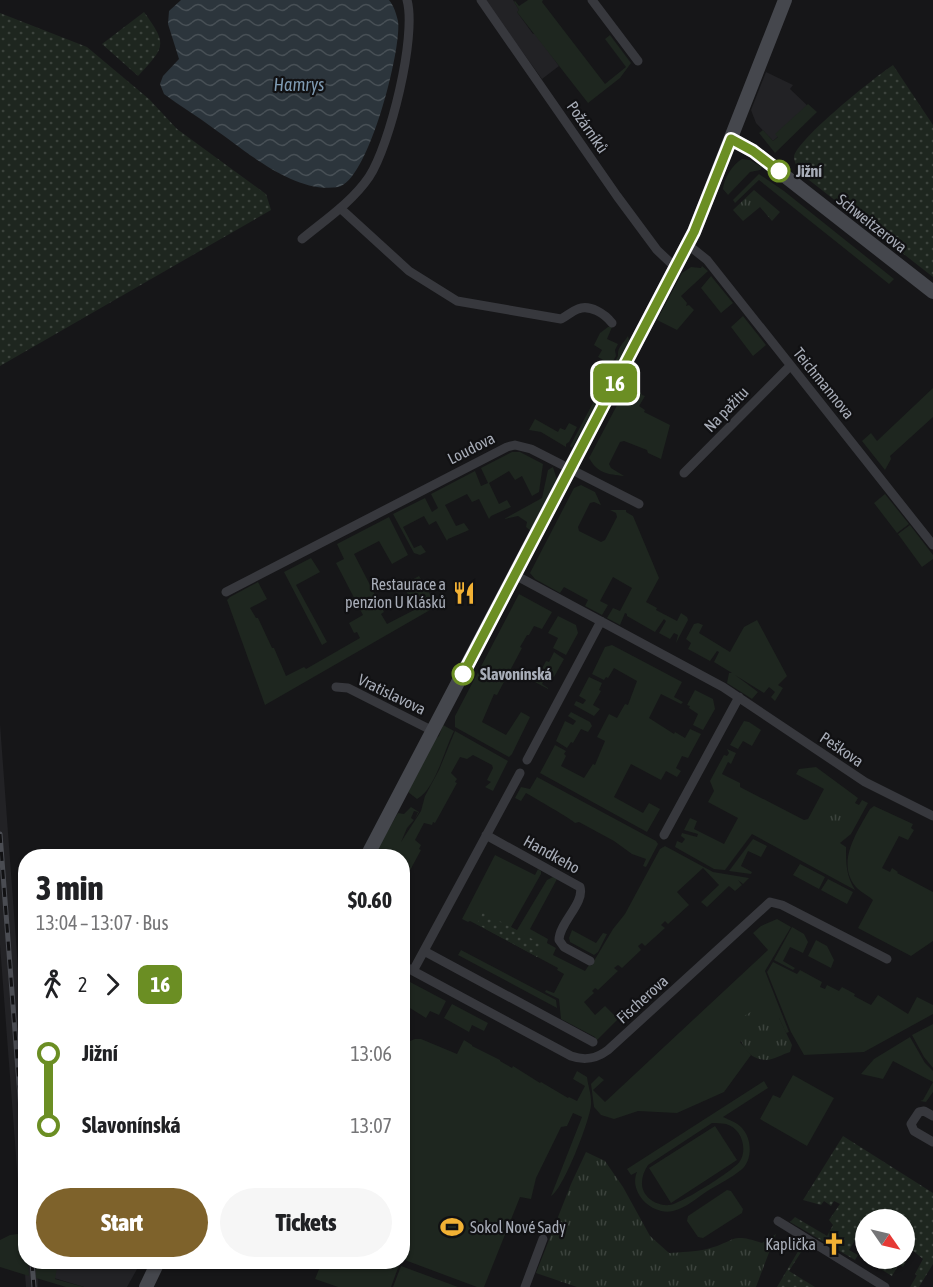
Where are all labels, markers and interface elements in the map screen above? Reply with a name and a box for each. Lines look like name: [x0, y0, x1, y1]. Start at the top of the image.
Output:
water label: Hamrys: [274, 74, 324, 95]
street label: Požárníků: [564, 98, 612, 156]
marker: Jižní: [768, 160, 790, 182]
place label: Jižní: [795, 162, 822, 180]
street label: Schweitzerova: [833, 190, 911, 256]
street label: Teichmannova: [790, 344, 858, 422]
line badge: 16: [588, 364, 642, 403]
text: 16: [605, 371, 625, 395]
street label: Na pažitu: [700, 383, 753, 436]
street label: Loudova: [445, 429, 497, 467]
place label: Restaurace a penzion U Klásků: [345, 575, 446, 612]
restaurant icon: Restaurace a penzion U Klásků: [451, 580, 477, 606]
marker: Slavonínská: [452, 663, 474, 685]
place label: Slavonínská: [480, 665, 552, 683]
street label: Vratislavova: [355, 670, 429, 718]
street label: Peškova: [817, 728, 867, 770]
street label: Handkeho: [521, 831, 583, 877]
text: 3 min: [36, 869, 103, 907]
text: $0.60: [348, 887, 392, 913]
text: 13:04 – 13:07 · Bus: [36, 911, 169, 934]
icon: walk: [36, 968, 69, 1001]
icon: forward: [96, 968, 129, 1001]
street label: Fischerova: [613, 971, 671, 1027]
text: 16: [150, 972, 170, 996]
text: 2: [78, 973, 87, 996]
text: Jižní: [82, 1040, 118, 1066]
text: 13:06: [350, 1042, 392, 1065]
text: Slavonínská: [82, 1112, 181, 1138]
text: 13:07: [350, 1114, 392, 1137]
button: Start: [36, 1188, 208, 1257]
button: Tickets: [220, 1188, 392, 1257]
north arrow: [855, 1209, 915, 1269]
map controls: [855, 1209, 915, 1269]
sports icon: Sokol Nové Sady: [439, 1214, 465, 1240]
place label: Sokol Nové Sady: [470, 1218, 566, 1237]
church icon: Kaplička: [821, 1231, 847, 1257]
place label: Kaplička: [765, 1235, 816, 1254]

